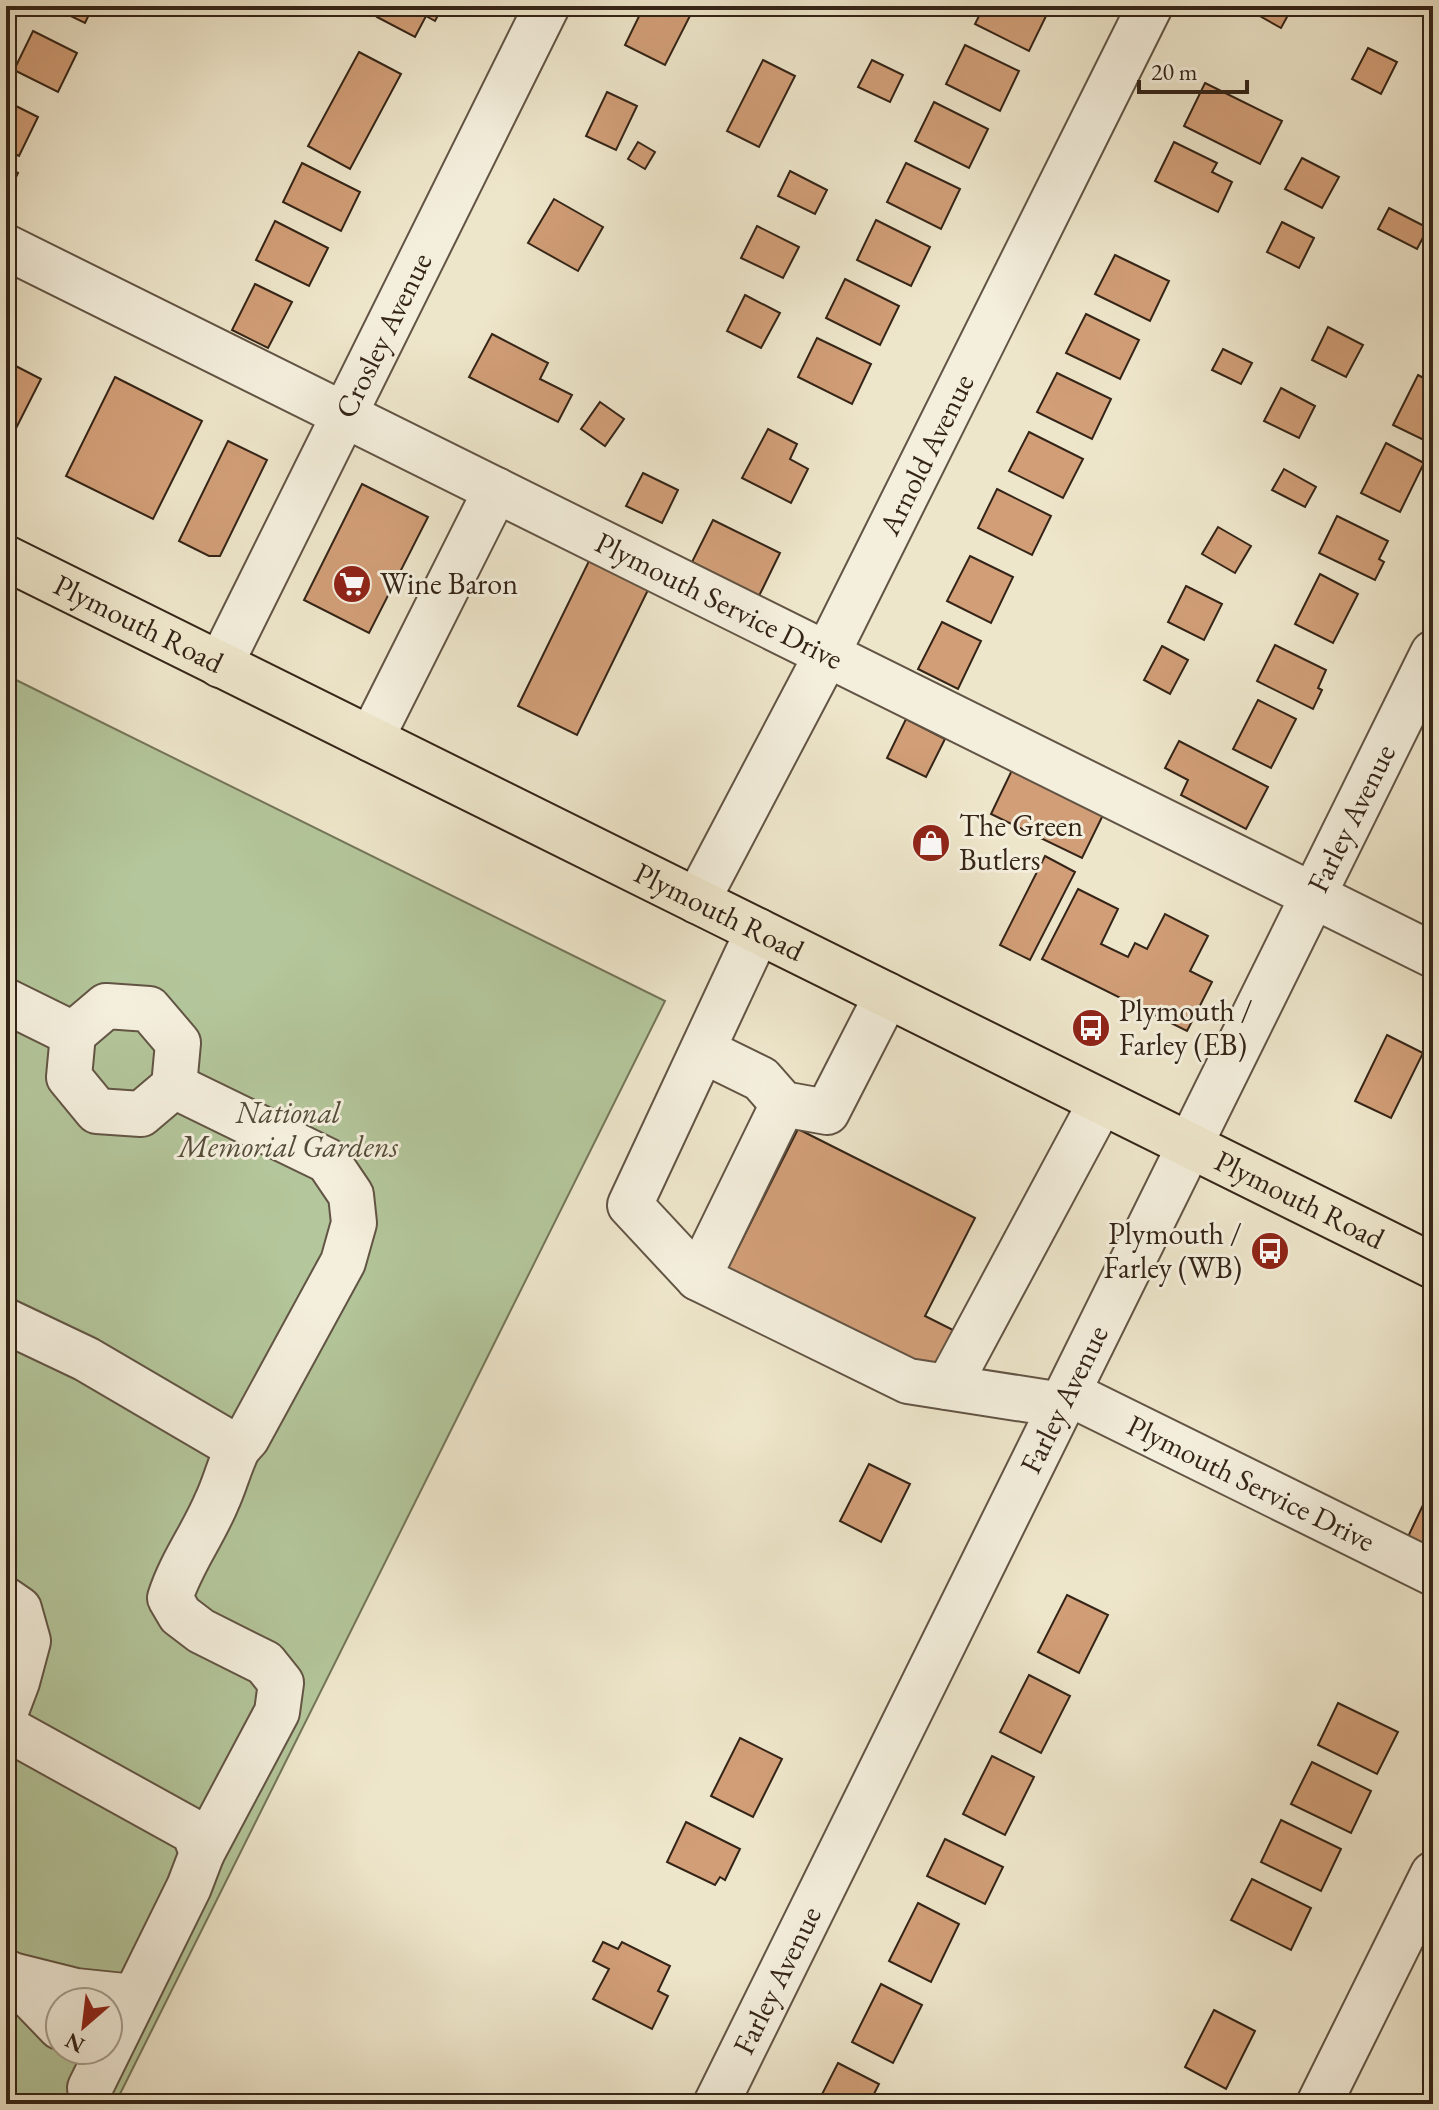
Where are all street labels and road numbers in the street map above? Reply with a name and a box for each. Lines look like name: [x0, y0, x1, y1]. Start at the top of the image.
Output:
street label: Crosley Avenue: [326, 246, 441, 424]
street label: Arnold Avenue: [869, 367, 983, 542]
street label: Plymouth Service Drive: [589, 523, 850, 678]
street label: Plymouth Road: [47, 565, 231, 682]
street label: Farley Avenue: [1298, 738, 1404, 899]
street label: Plymouth Road: [628, 853, 811, 970]
street label: Plymouth Road: [1208, 1141, 1392, 1258]
street label: Farley Avenue: [1011, 1318, 1117, 1480]
street label: Plymouth Service Drive: [1121, 1405, 1382, 1560]
street label: Farley Avenue: [724, 1899, 830, 2061]

